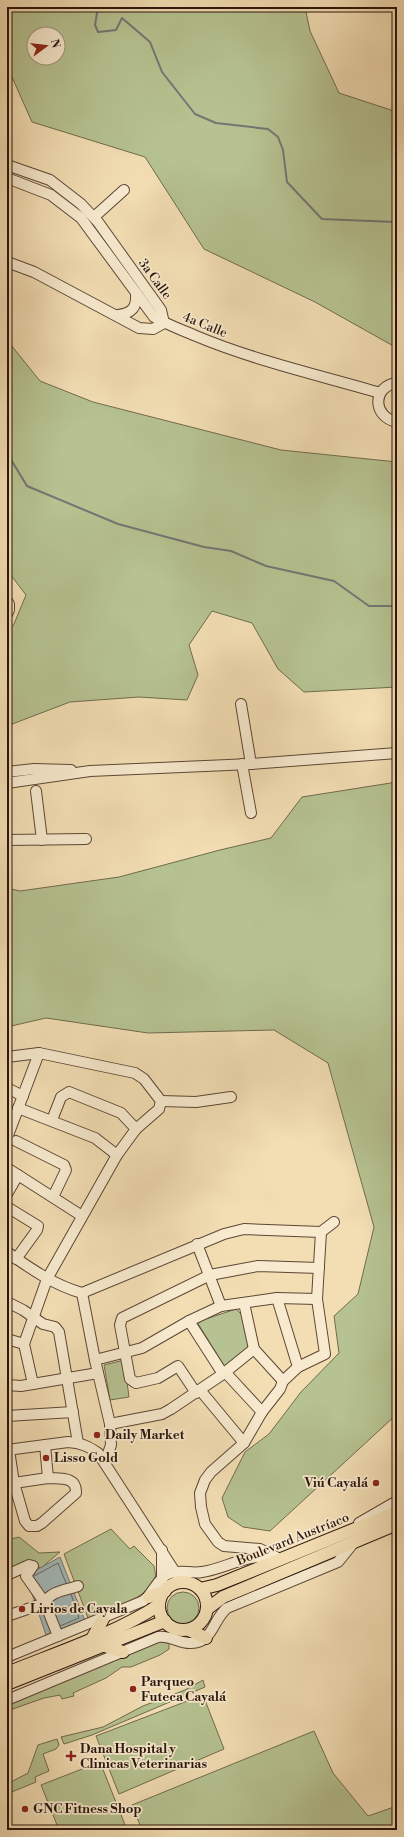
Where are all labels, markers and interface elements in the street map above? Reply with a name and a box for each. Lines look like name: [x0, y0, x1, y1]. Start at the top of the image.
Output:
north arrow: [26, 26, 66, 66]
text: N: [47, 38, 63, 50]
street label: 3a Calle: [135, 256, 175, 303]
street label: 4a Calle: [180, 309, 230, 341]
place label: Daily Market: [105, 1427, 185, 1443]
marker: Daily Market: [92, 1430, 102, 1440]
place label: Lisso Gold: [54, 1450, 118, 1466]
marker: Lisso Gold: [41, 1453, 51, 1463]
place label: Viú Cayalá: [304, 1475, 369, 1491]
marker: Viú Cayalá: [371, 1478, 381, 1488]
street label: Boulevard Austríaco: [233, 1509, 352, 1569]
place label: Lirios de Cayala: [30, 1601, 129, 1617]
marker: Lirios de Cayala: [17, 1604, 27, 1614]
place label: Parqueo Futeca Cayalá: [141, 1674, 227, 1705]
marker: Parqueo Futeca Cayalá: [128, 1684, 138, 1694]
place label: Dana Hospital y Clinicas Veterinarias: [80, 1741, 207, 1772]
marker: Dana Hospital y Clinicas Veterinarias: [65, 1750, 77, 1762]
place label: GNC Fitness Shop: [33, 1801, 142, 1817]
marker: GNC Fitness Shop: [20, 1804, 30, 1814]

